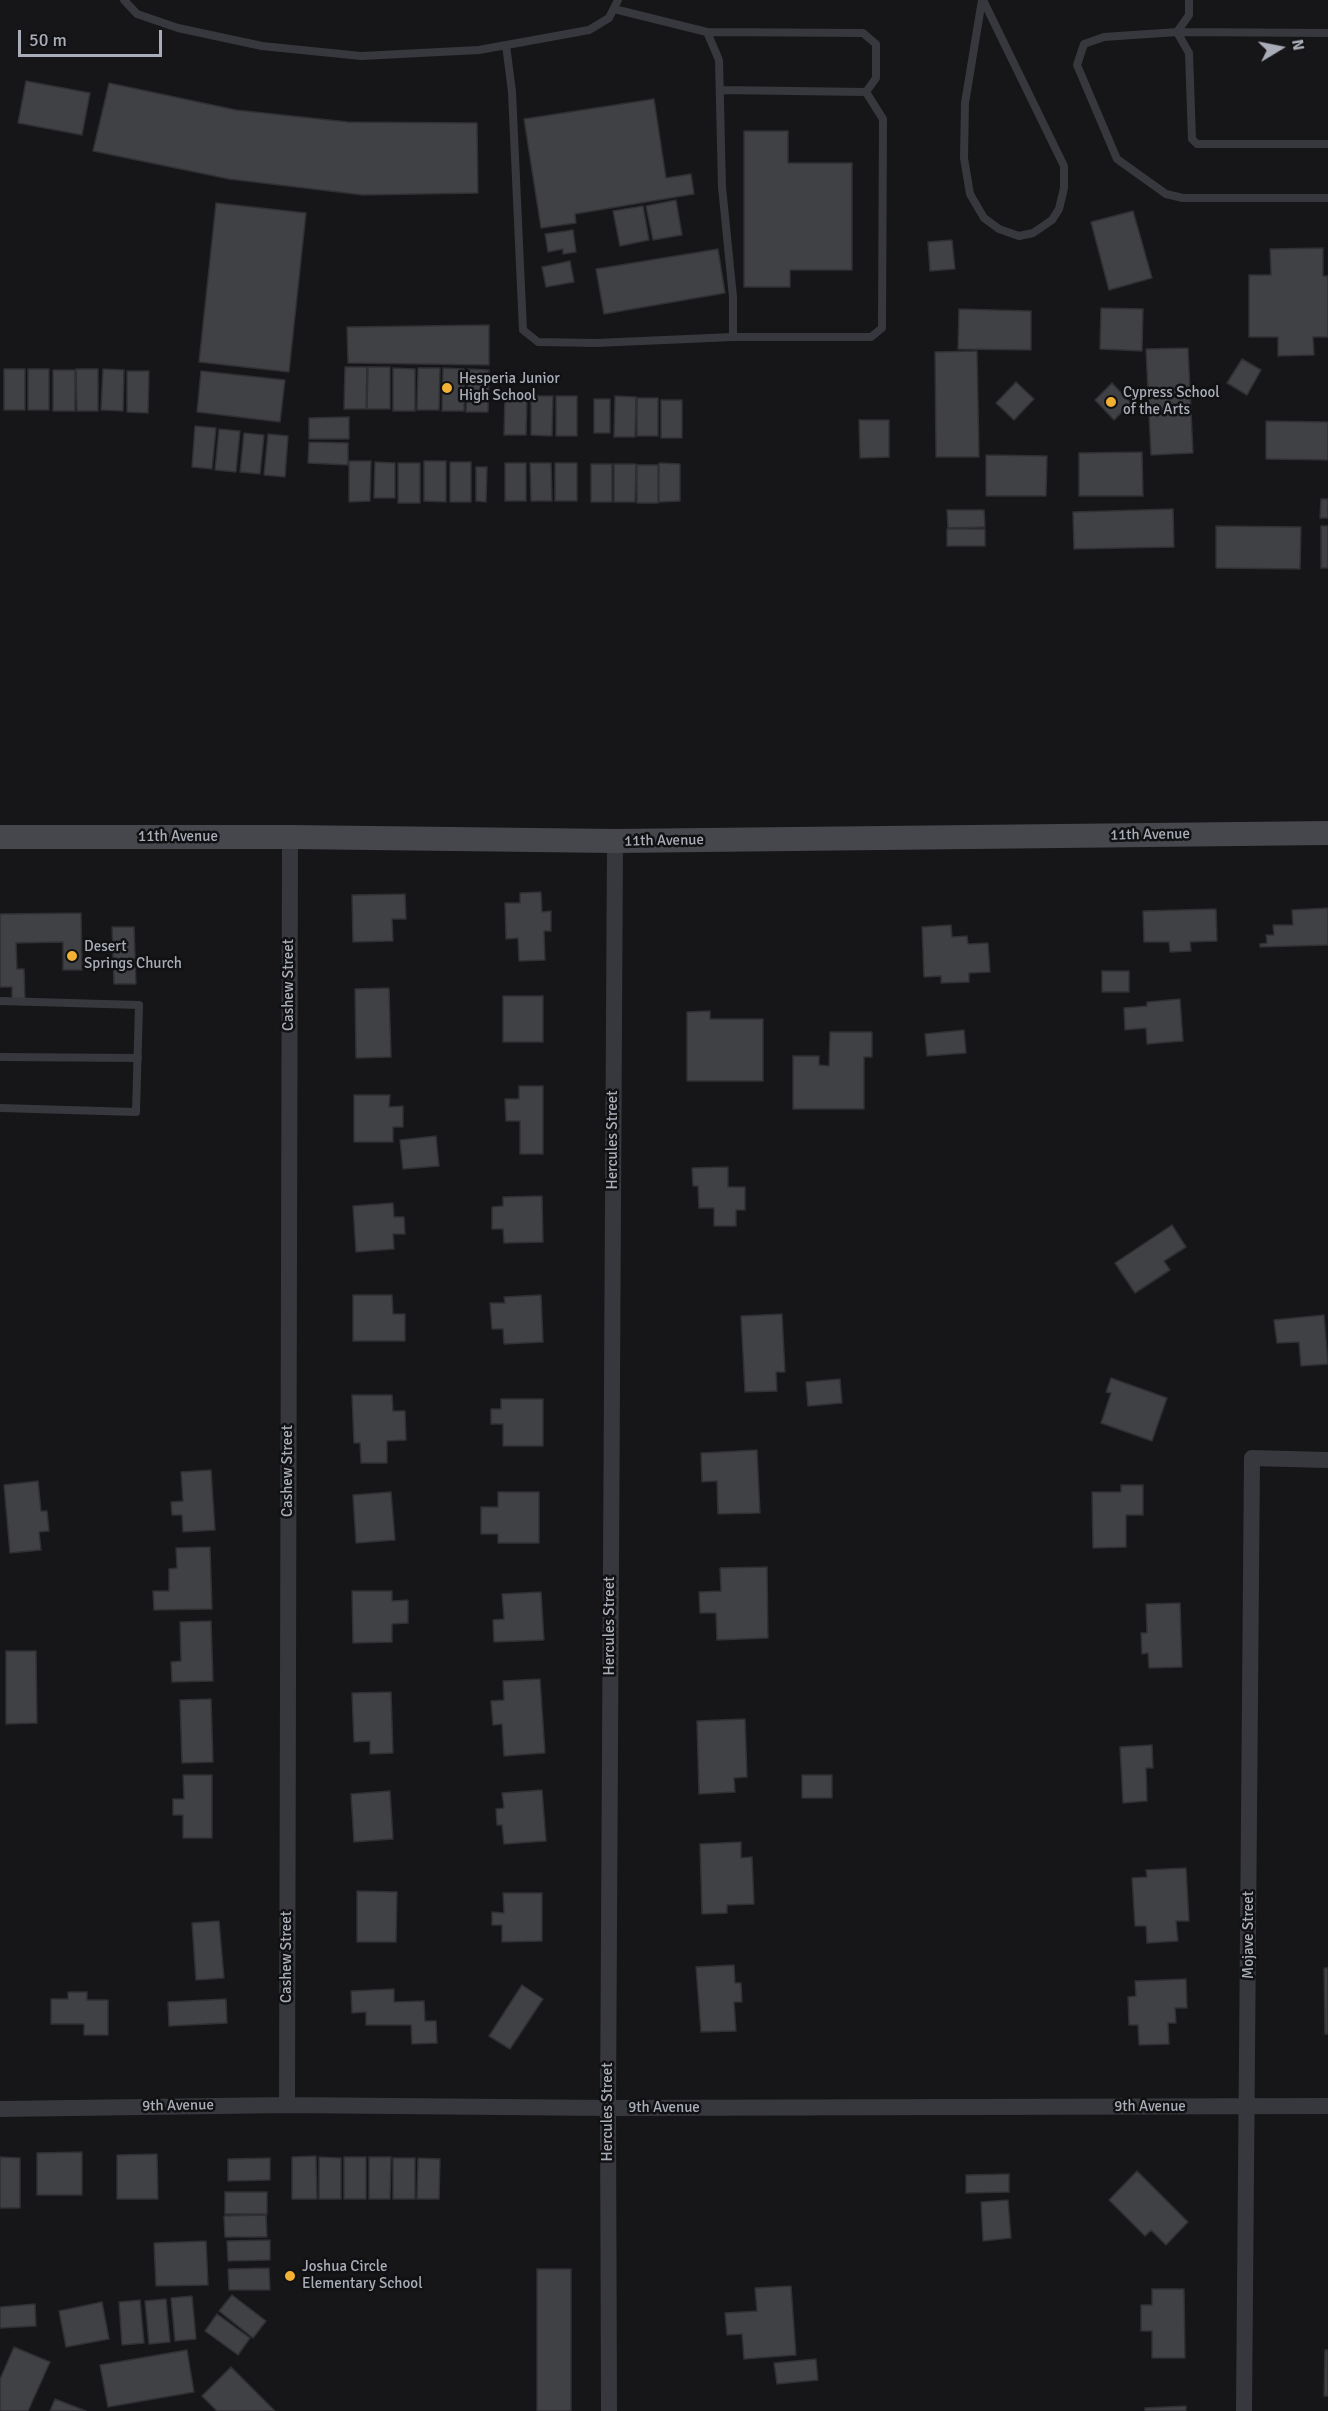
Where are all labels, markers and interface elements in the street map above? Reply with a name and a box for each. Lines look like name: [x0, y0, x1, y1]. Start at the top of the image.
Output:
scale bar: [21, 18, 165, 56]
north arrow: [1250, 18, 1310, 78]
text: 50 m: [29, 29, 67, 51]
text: N: [1287, 38, 1309, 52]
place label: Hesperia Junior High School: [459, 370, 560, 405]
marker: Hesperia Junior High School: [440, 381, 454, 395]
place label: Cypress School of the Arts: [1123, 384, 1220, 419]
marker: Cypress School of the Arts: [1104, 395, 1118, 409]
street label: 11th Avenue: [1110, 825, 1190, 845]
street label: 11th Avenue: [138, 828, 218, 846]
street label: 11th Avenue: [624, 831, 704, 851]
place label: Desert Springs Church: [84, 938, 182, 973]
street label: Cashew Street: [280, 939, 298, 1031]
marker: Desert Springs Church: [65, 949, 79, 963]
street label: Hercules Street: [604, 1091, 622, 1189]
street label: Cashew Street: [279, 1425, 297, 1517]
street label: Hercules Street: [601, 1577, 619, 1675]
street label: Mojave Street: [1240, 1891, 1258, 1979]
street label: Cashew Street: [278, 1911, 296, 2003]
street label: Hercules Street: [599, 2063, 617, 2161]
street label: 9th Avenue: [142, 2096, 214, 2116]
street label: 9th Avenue: [1114, 2098, 1186, 2116]
street label: 9th Avenue: [628, 2099, 700, 2117]
place label: Joshua Circle Elementary School: [302, 2258, 423, 2293]
marker: Joshua Circle Elementary School: [283, 2269, 297, 2283]

